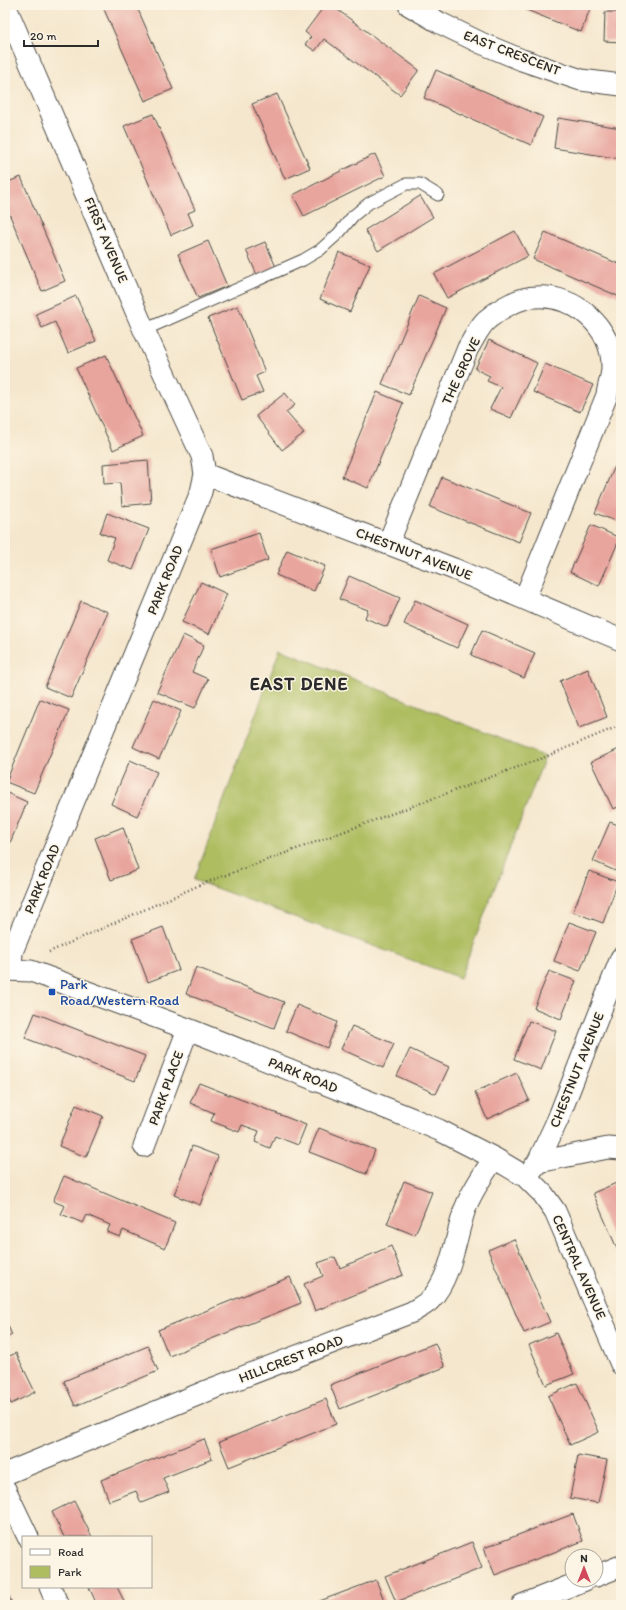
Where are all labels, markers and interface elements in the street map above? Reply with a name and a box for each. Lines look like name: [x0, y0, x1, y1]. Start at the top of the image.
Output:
scale bar: [24, 22, 98, 48]
street label: EAST CRESCENT: [461, 27, 563, 79]
text: 20 m: [30, 29, 57, 43]
street label: FIRST AVENUE: [80, 195, 132, 286]
street label: THE GROVE: [438, 334, 484, 408]
street label: CHESTNUT AVENUE: [353, 524, 475, 584]
street label: PARK ROAD: [143, 543, 187, 617]
district label: EAST DENE: [250, 673, 348, 695]
street label: PARK ROAD: [20, 842, 64, 916]
place label: Park Road/Western Road: [60, 976, 180, 1009]
marker: Park Road/Western Road: [47, 987, 57, 997]
street label: CHESTNUT AVENUE: [546, 1009, 608, 1130]
street label: PARK PLACE: [145, 1048, 187, 1128]
street label: PARK ROAD: [266, 1053, 340, 1097]
street label: CENTRAL AVENUE: [548, 1212, 610, 1322]
street label: HILLCREST ROAD: [236, 1331, 346, 1387]
legend: [22, 1536, 152, 1588]
text: Road: [58, 1545, 84, 1559]
north arrow: [564, 1548, 604, 1588]
text: N: [580, 1552, 588, 1565]
text: Park: [58, 1565, 82, 1579]

